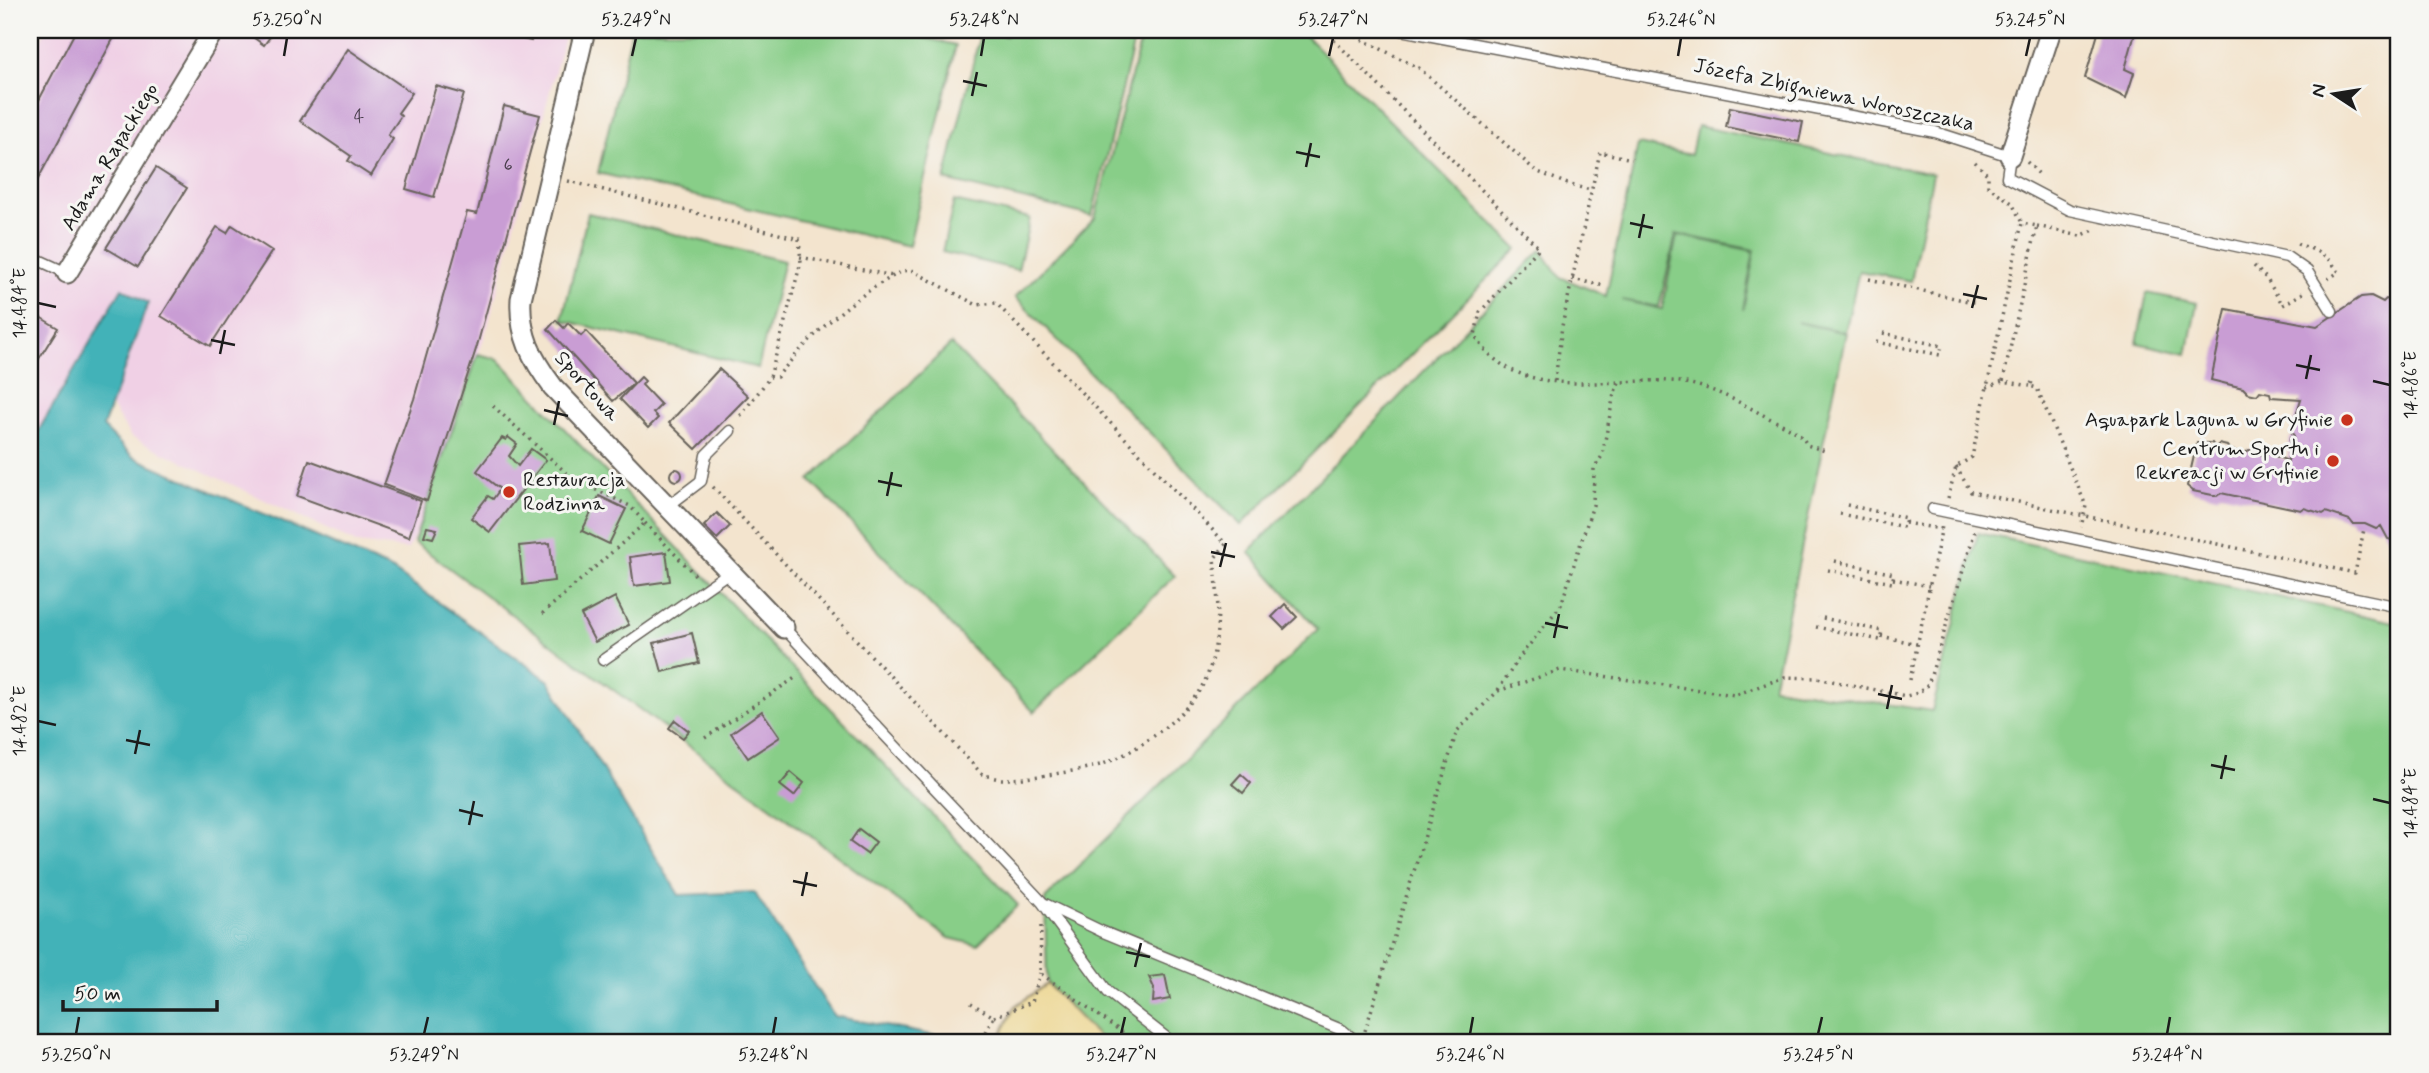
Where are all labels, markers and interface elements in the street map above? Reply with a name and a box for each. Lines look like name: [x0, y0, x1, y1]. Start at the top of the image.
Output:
text: 53.250°N: [252, 8, 322, 32]
text: 53.249°N: [601, 8, 671, 32]
text: 53.248°N: [949, 8, 1019, 32]
text: 53.247°N: [1298, 8, 1368, 32]
text: 53.246°N: [1647, 8, 1715, 32]
text: 53.245°N: [1995, 8, 2065, 32]
street label: Józefa Zbigniewa Woroszczaka: [1691, 52, 1977, 140]
north arrow: [2300, 60, 2370, 130]
street label: Adama Rapackiego: [55, 78, 165, 236]
text: N: [2305, 82, 2332, 100]
house number: 4: [354, 105, 364, 129]
house number: 6: [503, 153, 513, 177]
text: 14.484°E: [8, 268, 32, 338]
street label: Sportowa: [548, 345, 626, 428]
text: 14.486°E: [2399, 351, 2423, 419]
place label: Aquapark Laguna w Gryfinie: [2085, 406, 2333, 435]
marker: Aquapark Laguna w Gryfinie: [2339, 412, 2355, 428]
place label: Centrum Sportu i Rekreacji w Gryfinie: [2136, 435, 2319, 487]
marker: Centrum Sportu i Rekreacji w Gryfinie: [2325, 453, 2341, 469]
place label: Restauracja Rodzinna: [523, 466, 626, 518]
marker: Restauracja Rodzinna: [501, 484, 517, 500]
text: 14.482°E: [8, 686, 32, 756]
text: 14.484°E: [2399, 768, 2423, 838]
scale bar: [63, 968, 217, 1012]
text: 50 m: [74, 980, 121, 1008]
text: 53.250°N: [41, 1043, 111, 1067]
text: 53.249°N: [389, 1043, 459, 1067]
text: 53.248°N: [738, 1043, 808, 1067]
text: 53.247°N: [1086, 1043, 1156, 1067]
text: 53.246°N: [1436, 1043, 1504, 1067]
text: 53.245°N: [1783, 1043, 1853, 1067]
text: 53.244°N: [2131, 1043, 2203, 1067]

